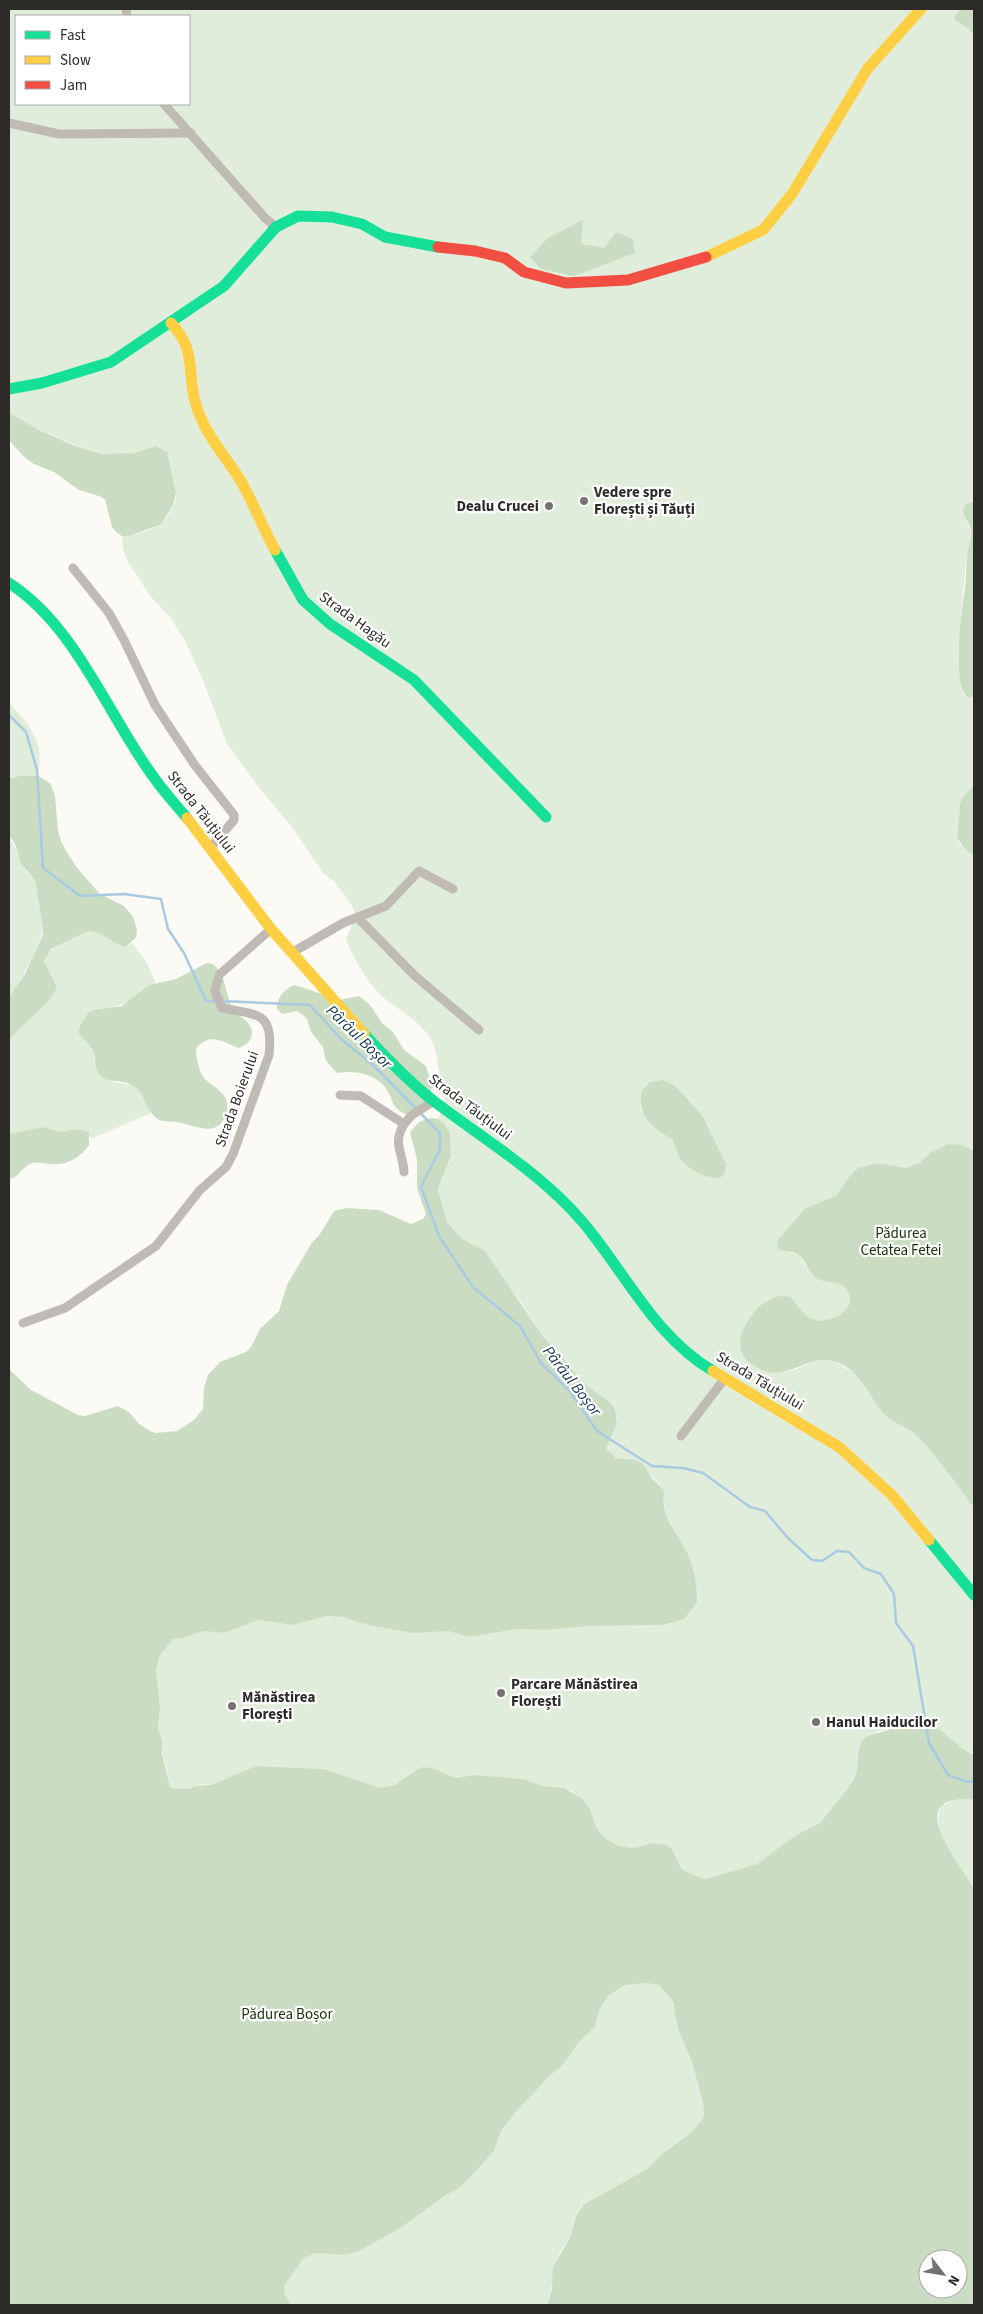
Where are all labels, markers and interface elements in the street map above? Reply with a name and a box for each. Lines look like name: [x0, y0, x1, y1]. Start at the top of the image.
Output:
legend: [15, 15, 190, 105]
text: Fast: [60, 25, 86, 46]
text: Slow: [60, 50, 91, 71]
text: Jam: [60, 75, 87, 96]
place label: Vedere spre Florești și Tăuți: [593, 482, 695, 520]
marker: Vedere spre Florești și Tăuți: [578, 495, 590, 507]
place label: Dealu Crucei: [456, 496, 539, 517]
marker: Dealu Crucei: [543, 500, 555, 512]
street label: Strada Hagău: [315, 587, 395, 653]
street label: Strada Tăuțiului: [162, 766, 240, 858]
water label: Pârâul Boșor: [321, 1000, 398, 1075]
street label: Strada Boierului: [210, 1048, 264, 1150]
street label: Strada Tăuțiului: [424, 1069, 516, 1145]
park label: Pădurea Cetatea Fetei: [860, 1223, 942, 1261]
water label: Pârâul Boșor: [537, 1341, 607, 1422]
street label: Strada Tăuțiului: [712, 1346, 808, 1416]
place label: Parcare Mănăstirea Florești: [511, 1674, 638, 1712]
place label: Mănăstirea Florești: [242, 1687, 315, 1725]
marker: Parcare Mănăstirea Florești: [495, 1687, 507, 1699]
marker: Mănăstirea Florești: [226, 1700, 238, 1712]
place label: Hanul Haiducilor: [826, 1712, 937, 1733]
marker: Hanul Haiducilor: [810, 1716, 822, 1728]
park label: Pădurea Boșor: [241, 2004, 333, 2025]
north arrow: [918, 2249, 968, 2299]
text: N: [942, 2271, 964, 2289]

